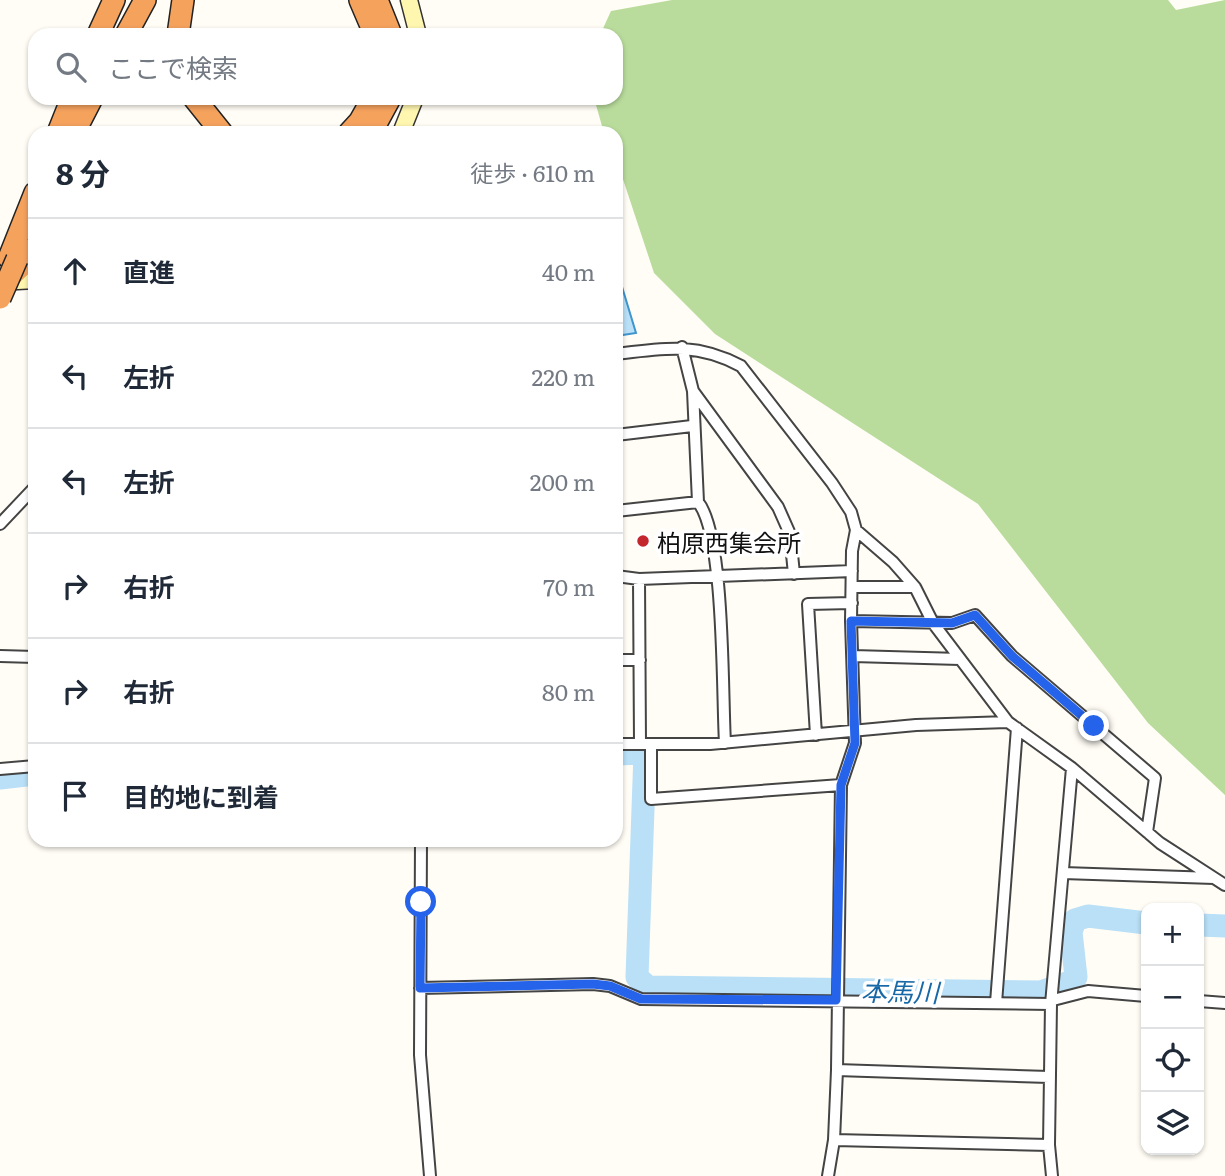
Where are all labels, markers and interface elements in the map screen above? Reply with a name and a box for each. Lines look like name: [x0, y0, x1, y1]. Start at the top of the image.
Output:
search box: [28, 28, 623, 105]
text: ここで検索: [108, 47, 238, 86]
icon: search: [52, 48, 90, 86]
text: 8 分: [56, 150, 110, 194]
text: 徒歩 · 610 m: [470, 155, 595, 189]
text: 直進: [123, 251, 175, 290]
icon: ahead: [56, 252, 94, 290]
text: 40 m: [542, 254, 595, 288]
text: 左折: [123, 356, 175, 395]
icon: left: [56, 357, 94, 395]
text: 220 m: [531, 359, 595, 393]
text: 左折: [123, 461, 175, 500]
icon: left: [56, 462, 94, 500]
text: 200 m: [530, 464, 595, 498]
place label: 柏原西集会所: [657, 524, 801, 559]
marker: 柏原西集会所: [635, 533, 651, 549]
text: 右折: [123, 566, 175, 605]
icon: right: [56, 567, 94, 605]
text: 70 m: [543, 569, 595, 603]
text: 右折: [123, 671, 175, 710]
icon: right: [56, 672, 94, 710]
text: 80 m: [542, 674, 595, 708]
route end: [1078, 710, 1109, 741]
text: 目的地に到着: [123, 776, 279, 815]
icon: arrive: [56, 777, 94, 815]
route start: [405, 886, 436, 917]
map controls: [1141, 903, 1204, 1155]
button: +: [1141, 903, 1204, 966]
button: −: [1141, 966, 1204, 1029]
water label: 本馬川: [861, 970, 942, 1010]
button: locate: [1141, 1029, 1204, 1092]
button: layers: [1141, 1092, 1204, 1155]

